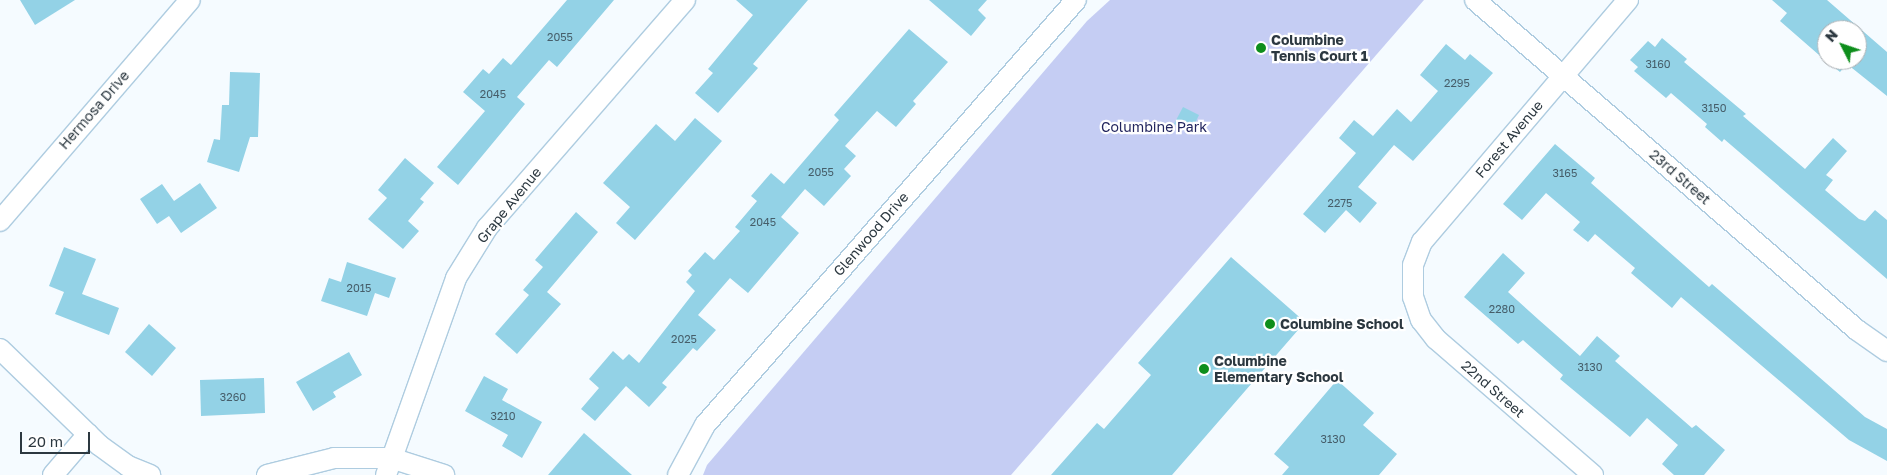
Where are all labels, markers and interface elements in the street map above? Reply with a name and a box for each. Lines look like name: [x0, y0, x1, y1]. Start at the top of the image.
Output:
north arrow: [1817, 20, 1867, 70]
text: N: [1821, 26, 1841, 45]
house number: 2055: [547, 30, 573, 44]
place label: Columbine Tennis Court 1: [1271, 32, 1368, 64]
marker: Columbine Tennis Court 1: [1255, 42, 1267, 54]
house number: 3160: [1645, 57, 1671, 71]
street label: Hermosa Drive: [55, 67, 133, 153]
house number: 2295: [1444, 76, 1470, 90]
house number: 2045: [480, 87, 506, 101]
street label: Forest Avenue: [1472, 97, 1546, 181]
house number: 3150: [1702, 101, 1726, 115]
park label: Columbine Park: [1101, 119, 1207, 135]
street label: 23rd Street: [1646, 146, 1714, 208]
street label: Grape Avenue: [473, 164, 545, 246]
house number: 2055: [808, 165, 834, 179]
house number: 3165: [1553, 166, 1577, 180]
street label: Glenwood Drive: [830, 189, 912, 279]
house number: 2275: [1328, 196, 1352, 210]
house number: 2045: [750, 215, 776, 229]
house number: 2015: [347, 281, 371, 295]
house number: 2280: [1489, 302, 1515, 316]
place label: Columbine School: [1280, 316, 1404, 332]
marker: Columbine School: [1264, 318, 1276, 330]
house number: 2025: [671, 332, 697, 346]
place label: Columbine Elementary School: [1214, 353, 1343, 386]
street label: 22nd Street: [1458, 357, 1528, 421]
house number: 3130: [1577, 360, 1603, 374]
marker: Columbine Elementary School: [1198, 363, 1210, 375]
house number: 3260: [220, 390, 246, 404]
house number: 3210: [491, 409, 515, 423]
scale bar: [22, 422, 92, 454]
text: 20 m: [28, 432, 63, 450]
house number: 3130: [1320, 432, 1346, 446]

